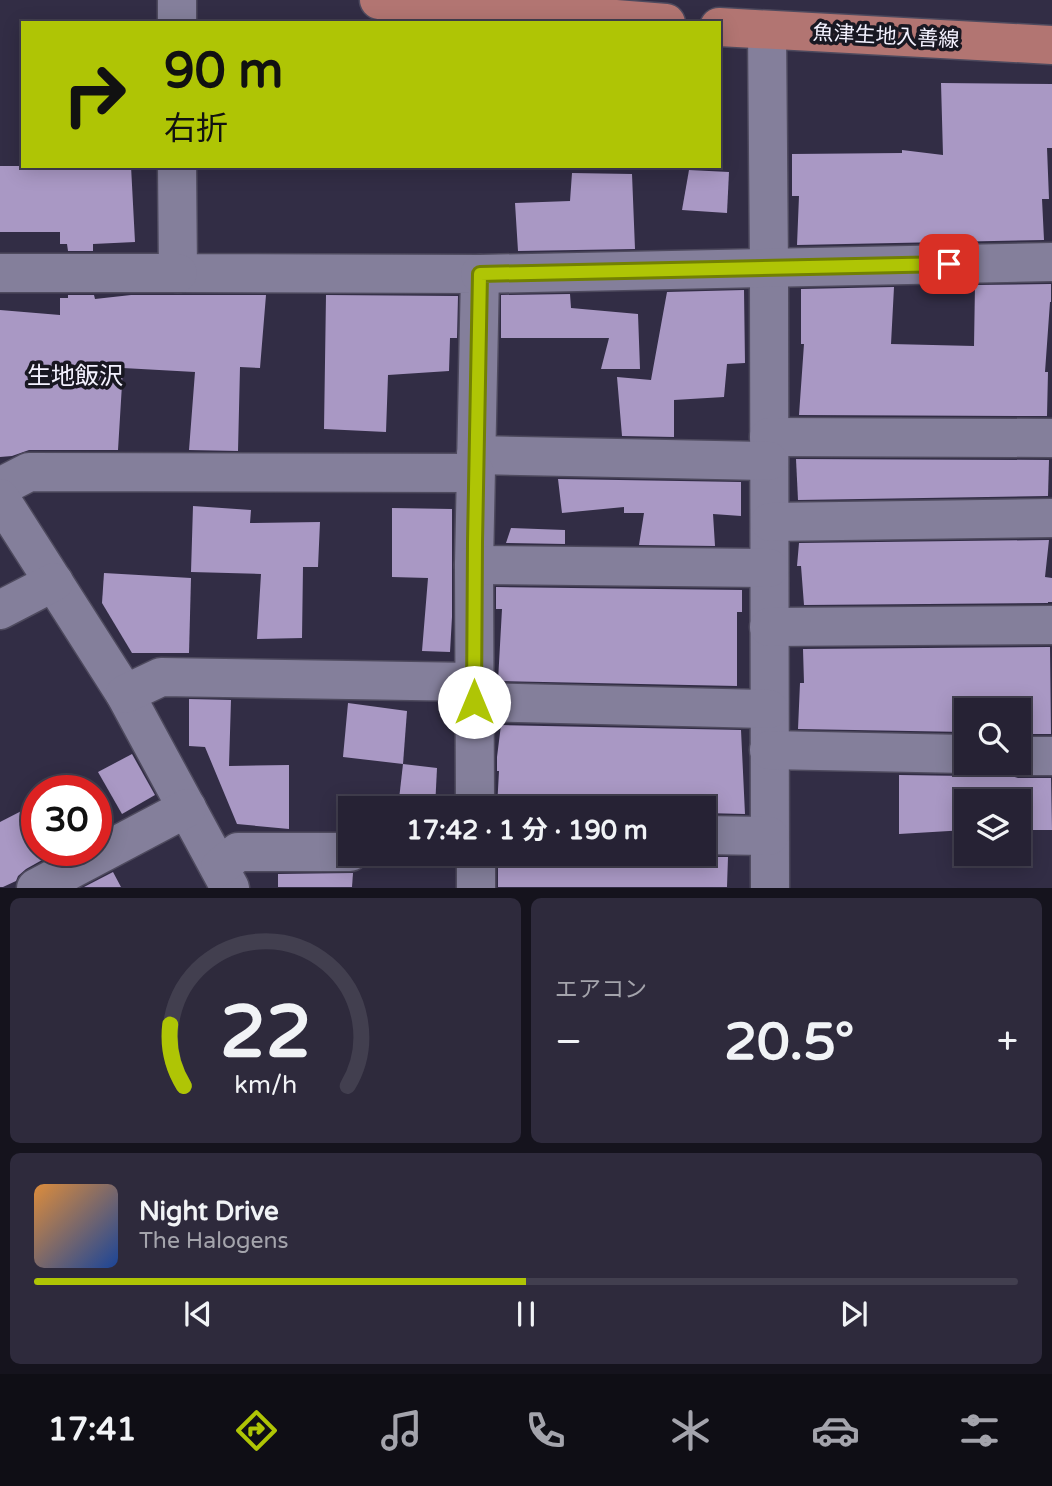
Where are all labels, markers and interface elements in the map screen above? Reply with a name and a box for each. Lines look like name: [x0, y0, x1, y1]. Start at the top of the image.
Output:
street label: 魚津生地入善線: [812, 20, 960, 53]
text: 90 m: [164, 42, 283, 101]
icon: right: [49, 49, 140, 140]
text: 右折: [164, 110, 228, 148]
pin: [919, 234, 979, 294]
icon: arrive: [930, 245, 968, 283]
district label: 生地飯沢: [27, 362, 123, 391]
position arrow: [437, 665, 511, 739]
map controls: [954, 698, 1031, 866]
button: search: [954, 698, 1031, 775]
speed limit sign: 30: [21, 775, 112, 866]
button: layers: [954, 789, 1031, 866]
text: 17:42 · 1 分 · 190 m: [406, 815, 648, 846]
text: エアコン: [555, 976, 647, 1004]
text: 22: [220, 990, 311, 1078]
text: 20.5°: [724, 1011, 854, 1074]
text: −: [555, 1019, 582, 1065]
text: +: [997, 1019, 1018, 1065]
text: km/h: [234, 1070, 297, 1100]
text: Night Drive: [139, 1196, 279, 1227]
text: The Halogens: [139, 1227, 288, 1255]
icon: previous: [179, 1295, 217, 1333]
icon: pause: [507, 1295, 545, 1333]
icon: next: [835, 1295, 873, 1333]
icon: directions: [232, 1406, 281, 1455]
icon: music: [377, 1406, 426, 1455]
icon: phone: [521, 1406, 570, 1455]
icon: climate: [666, 1406, 715, 1455]
icon: car: [811, 1406, 860, 1455]
icon: filters: [955, 1406, 1004, 1455]
text: 17:41: [48, 1411, 137, 1449]

